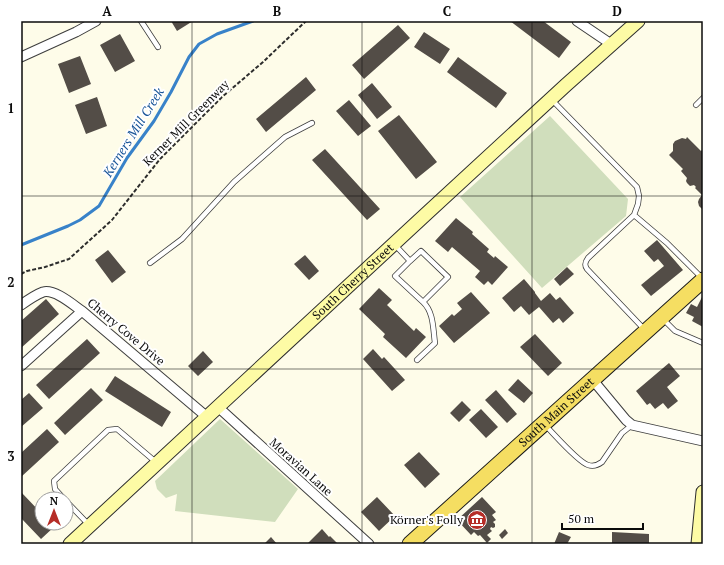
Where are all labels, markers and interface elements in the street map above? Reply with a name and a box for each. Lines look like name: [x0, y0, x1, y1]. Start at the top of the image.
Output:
text: A: [102, 2, 112, 20]
text: B: [273, 2, 281, 20]
text: C: [443, 2, 451, 20]
text: D: [612, 2, 622, 20]
street label: Kerner Mill Greenway: [139, 76, 232, 169]
water label: Kerners Mill Creek: [98, 83, 168, 181]
text: 1: [7, 99, 15, 117]
street label: South Cherry Street: [309, 239, 397, 323]
text: 2: [7, 273, 15, 291]
street label: Cherry Cove Drive: [85, 295, 168, 368]
street label: South Main Street: [515, 373, 597, 450]
street label: Moravian Lane: [267, 435, 336, 499]
text: 3: [7, 447, 15, 465]
north arrow: [34, 491, 74, 531]
text: N: [50, 494, 59, 508]
scale bar: [562, 505, 643, 531]
museum icon: Körner's Folly: [466, 509, 488, 531]
text: 50 m: [568, 511, 595, 526]
place label: Körner's Folly: [390, 512, 464, 527]

